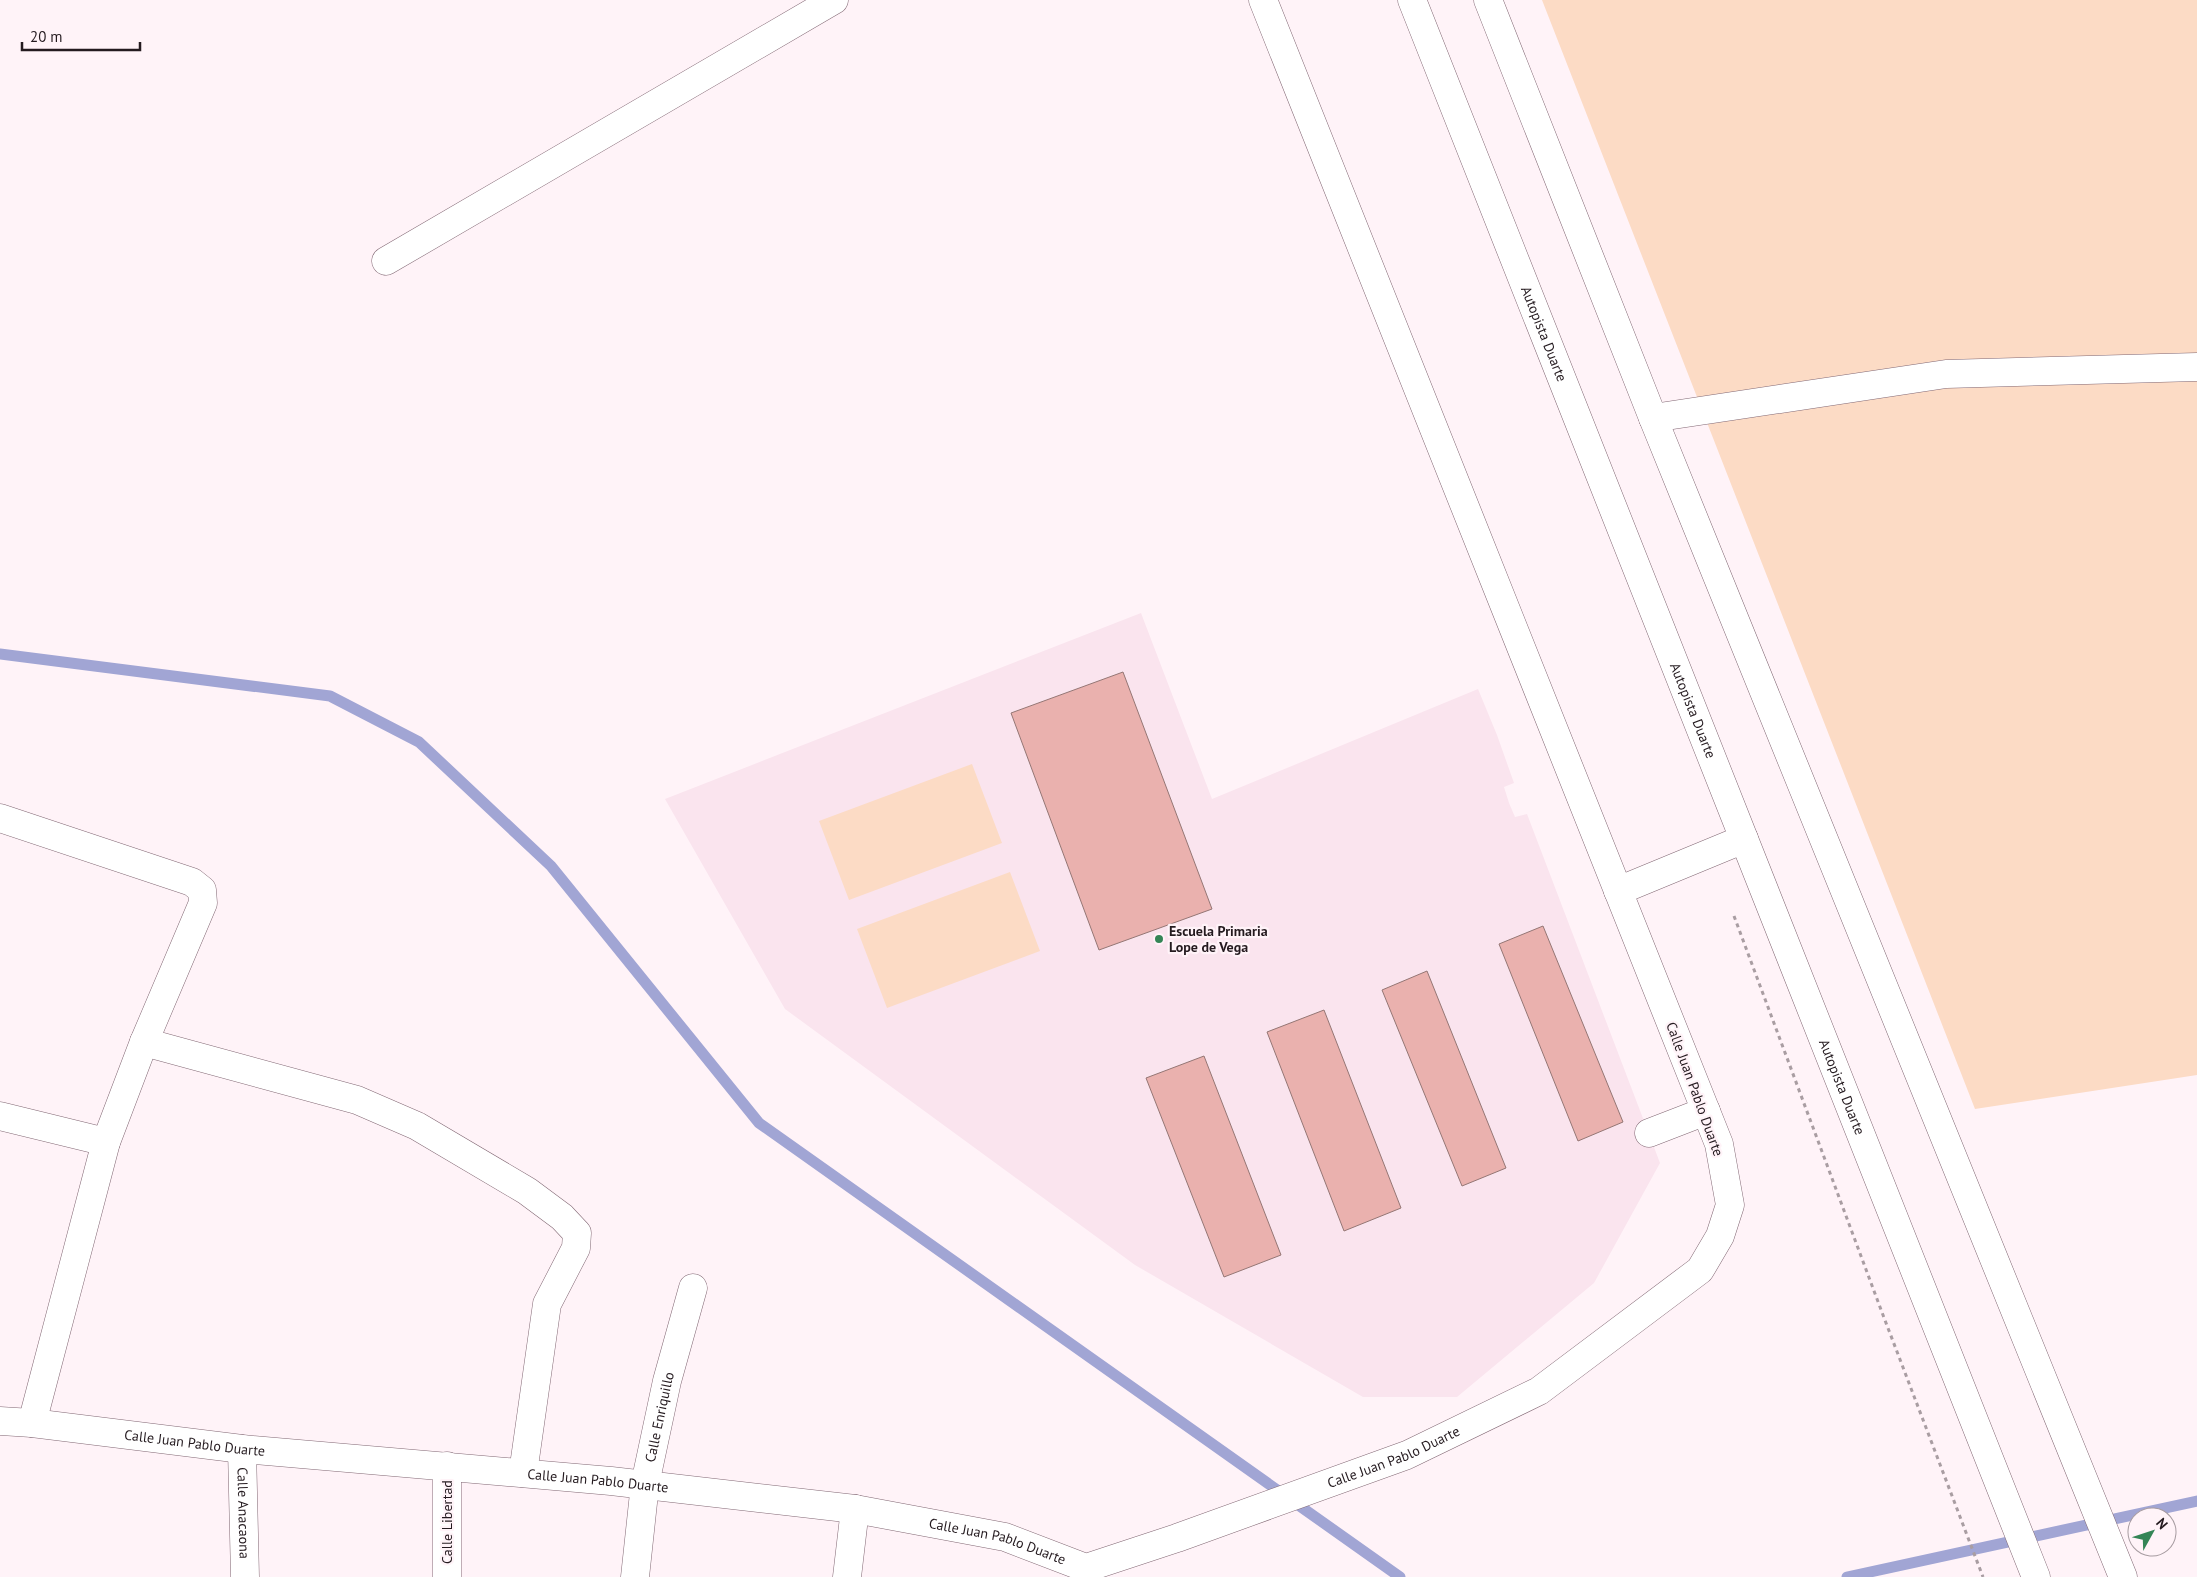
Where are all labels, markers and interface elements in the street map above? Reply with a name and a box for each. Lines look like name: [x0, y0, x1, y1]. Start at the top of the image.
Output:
scale bar: [22, 20, 140, 52]
text: 20 m: [30, 27, 63, 46]
street label: Autopista Duarte: [1517, 283, 1571, 384]
street label: Autopista Duarte: [1666, 660, 1720, 761]
place label: Escuela Primaria Lope de Vega: [1169, 922, 1268, 956]
marker: Escuela Primaria Lope de Vega: [1153, 933, 1165, 945]
street label: Calle Juan Pablo Duarte: [1662, 1019, 1728, 1159]
street label: Autopista Duarte: [1815, 1037, 1869, 1137]
street label: Calle Enriquillo: [641, 1370, 678, 1464]
street label: Calle Juan Pablo Duarte: [1325, 1422, 1463, 1492]
street label: Calle Juan Pablo Duarte: [123, 1426, 266, 1460]
street label: Calle Juan Pablo Duarte: [527, 1465, 669, 1497]
street label: Calle Anacaona: [233, 1467, 254, 1559]
street label: Calle Libertad: [438, 1480, 456, 1564]
north arrow: [2127, 1507, 2177, 1557]
street label: Calle Juan Pablo Duarte: [928, 1514, 1068, 1568]
text: N: [2152, 1514, 2172, 1533]

